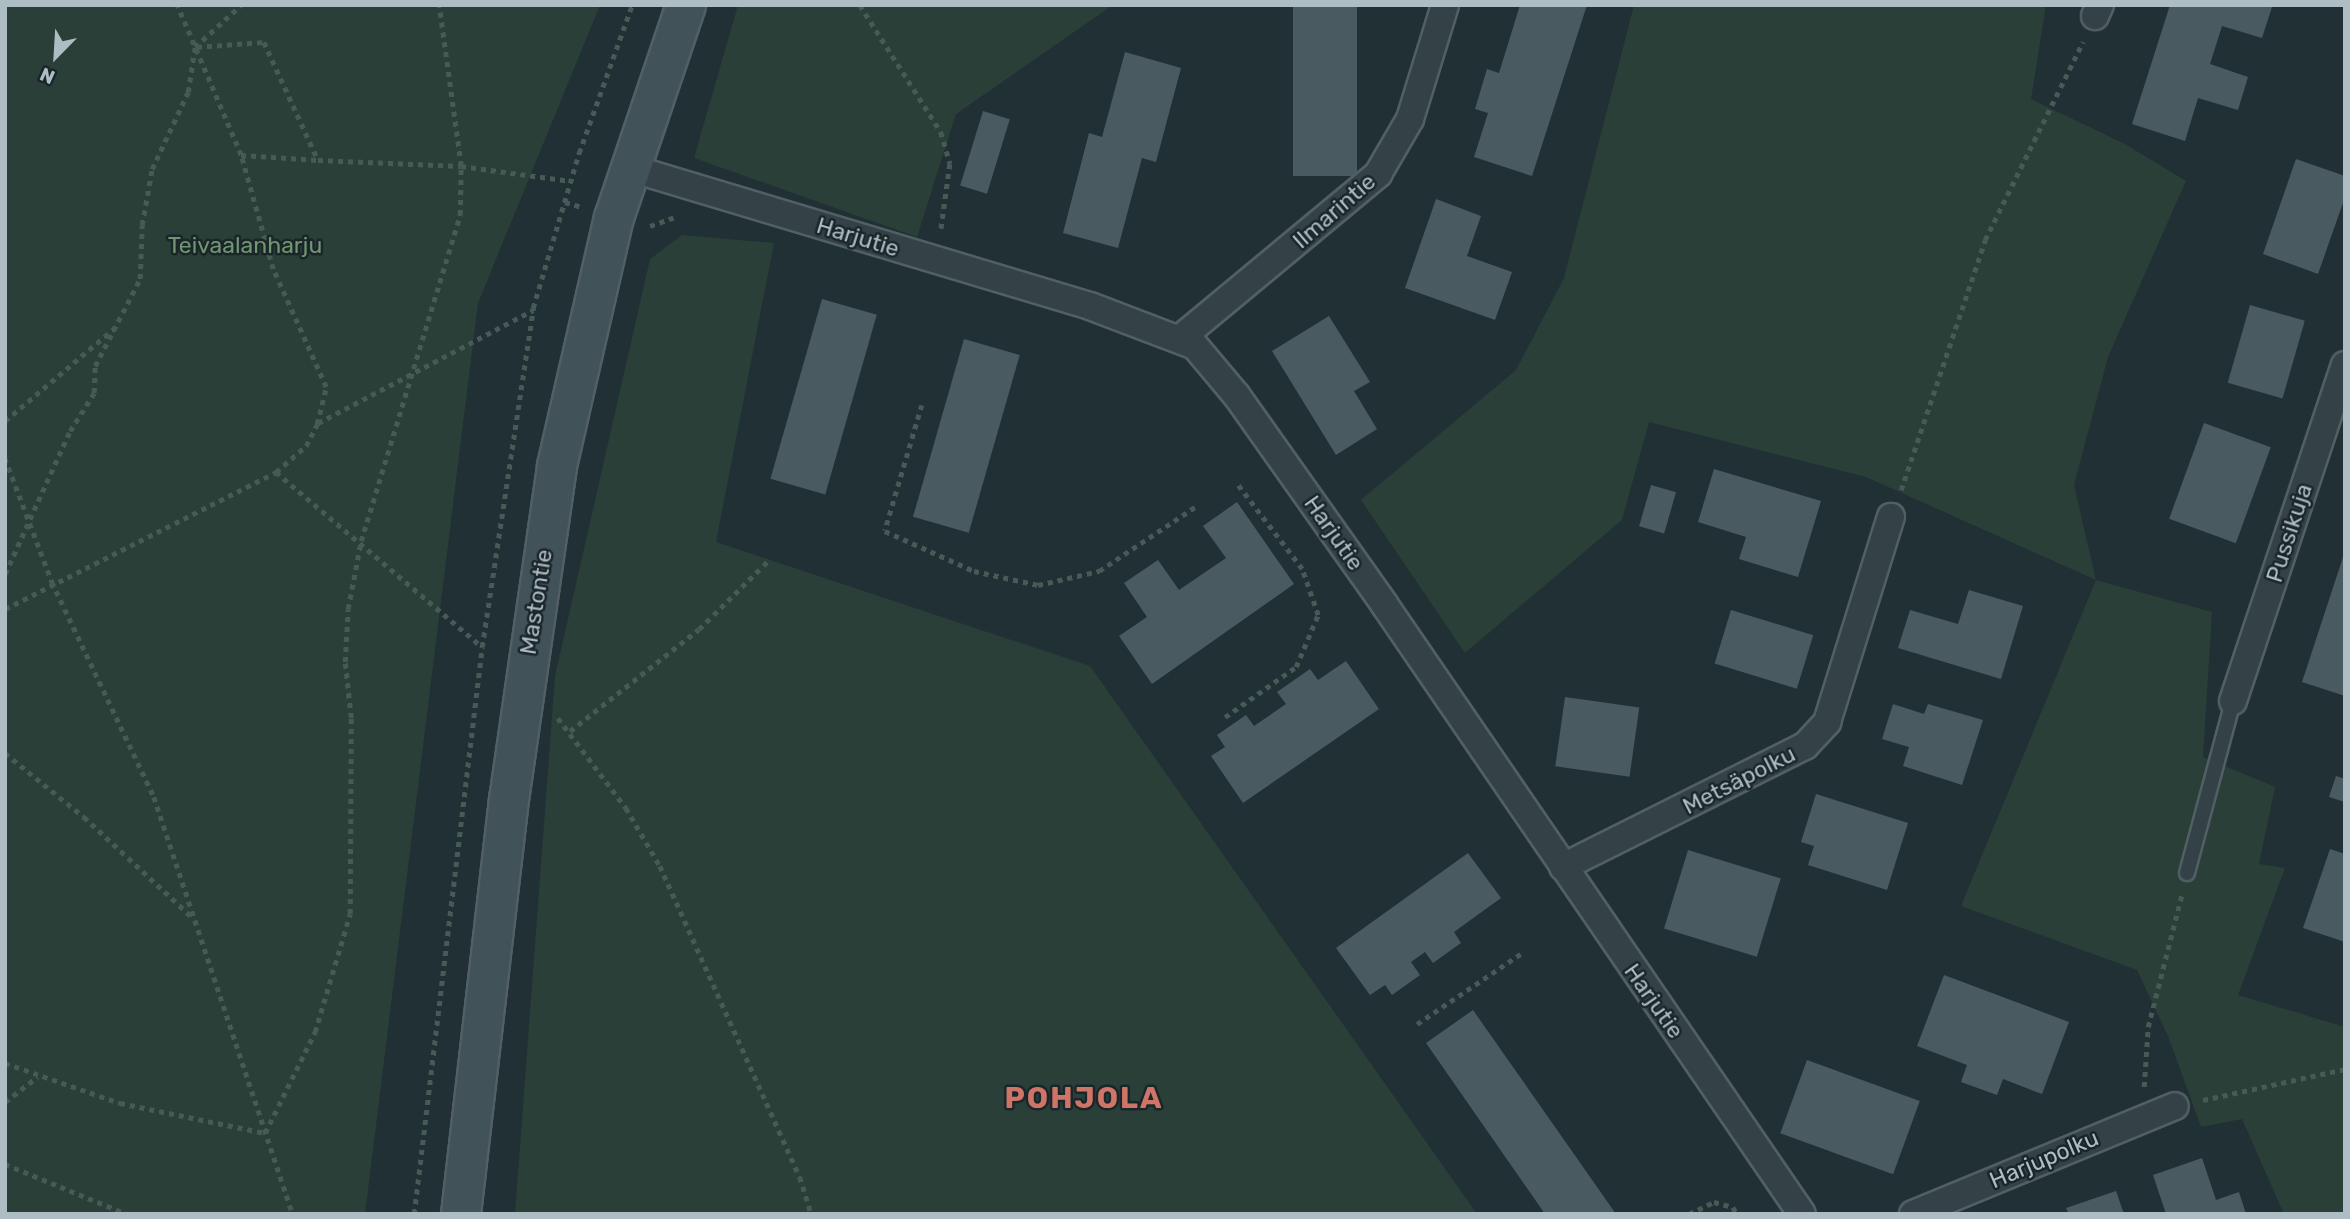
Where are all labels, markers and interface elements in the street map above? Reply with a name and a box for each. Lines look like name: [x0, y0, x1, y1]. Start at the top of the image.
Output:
north arrow: [21, 21, 91, 91]
text: N: [36, 62, 58, 89]
street label: Ilmarintie: [1287, 168, 1381, 254]
street label: Harjutie: [813, 211, 903, 263]
park label: Teivaalanharju: [168, 231, 322, 259]
street label: Pussikuja: [2260, 480, 2318, 586]
street label: Harjutie: [1298, 490, 1370, 576]
street label: Mastontie: [514, 547, 558, 657]
street label: Metsäpolku: [1678, 740, 1800, 820]
street label: Harjutie: [1618, 958, 1690, 1044]
district label: POHJOLA: [1005, 1080, 1163, 1116]
street label: Harjupolku: [1985, 1124, 2103, 1194]

